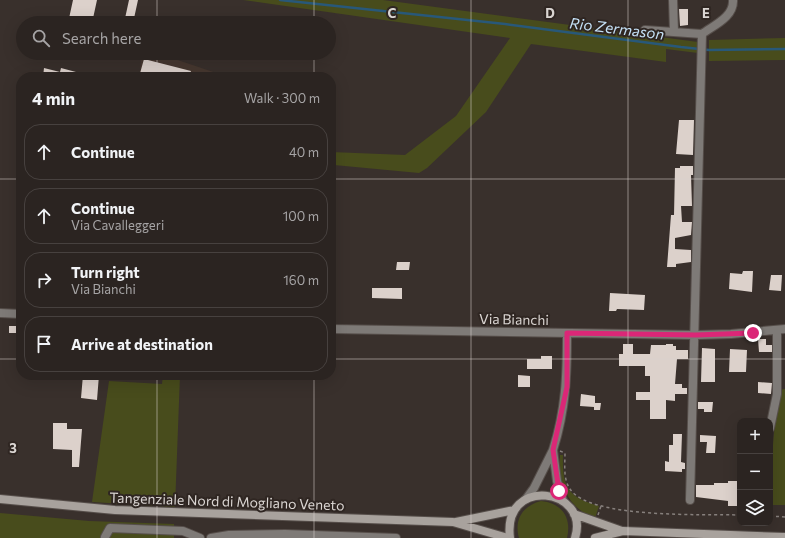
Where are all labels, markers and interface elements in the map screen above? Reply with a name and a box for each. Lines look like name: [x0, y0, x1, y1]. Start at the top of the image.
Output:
text: C: [388, 5, 397, 21]
text: D: [545, 5, 555, 21]
text: E: [702, 5, 710, 21]
water label: Rio Zermason: [569, 13, 665, 43]
search box: [16, 16, 336, 60]
icon: search: [30, 27, 52, 49]
text: Search here: [62, 29, 141, 47]
text: 4 min: [32, 88, 75, 109]
text: Walk · 300 m: [244, 90, 320, 106]
icon: ahead: [33, 141, 55, 163]
text: Continue: [71, 143, 135, 161]
text: 40 m: [289, 144, 319, 160]
text: Continue: [71, 199, 135, 217]
icon: ahead: [33, 205, 55, 227]
text: 100 m: [283, 208, 319, 224]
text: Via Cavalleggeri: [71, 217, 164, 233]
text: Turn right: [71, 263, 140, 281]
icon: right: [33, 269, 55, 291]
text: 160 m: [283, 272, 319, 288]
text: Via Bianchi: [71, 281, 136, 297]
street label: Via Bianchi: [479, 310, 549, 328]
route end: [744, 324, 762, 342]
icon: arrive: [33, 333, 55, 355]
text: Arrive at destination: [71, 335, 213, 353]
map controls: [737, 418, 773, 526]
button: +: [737, 418, 773, 454]
text: 3: [9, 440, 17, 456]
button: −: [737, 454, 773, 490]
route start: [550, 482, 568, 500]
street label: Tangenziale Nord di Mogliano Veneto: [109, 488, 345, 514]
button: layers: [737, 490, 773, 526]

